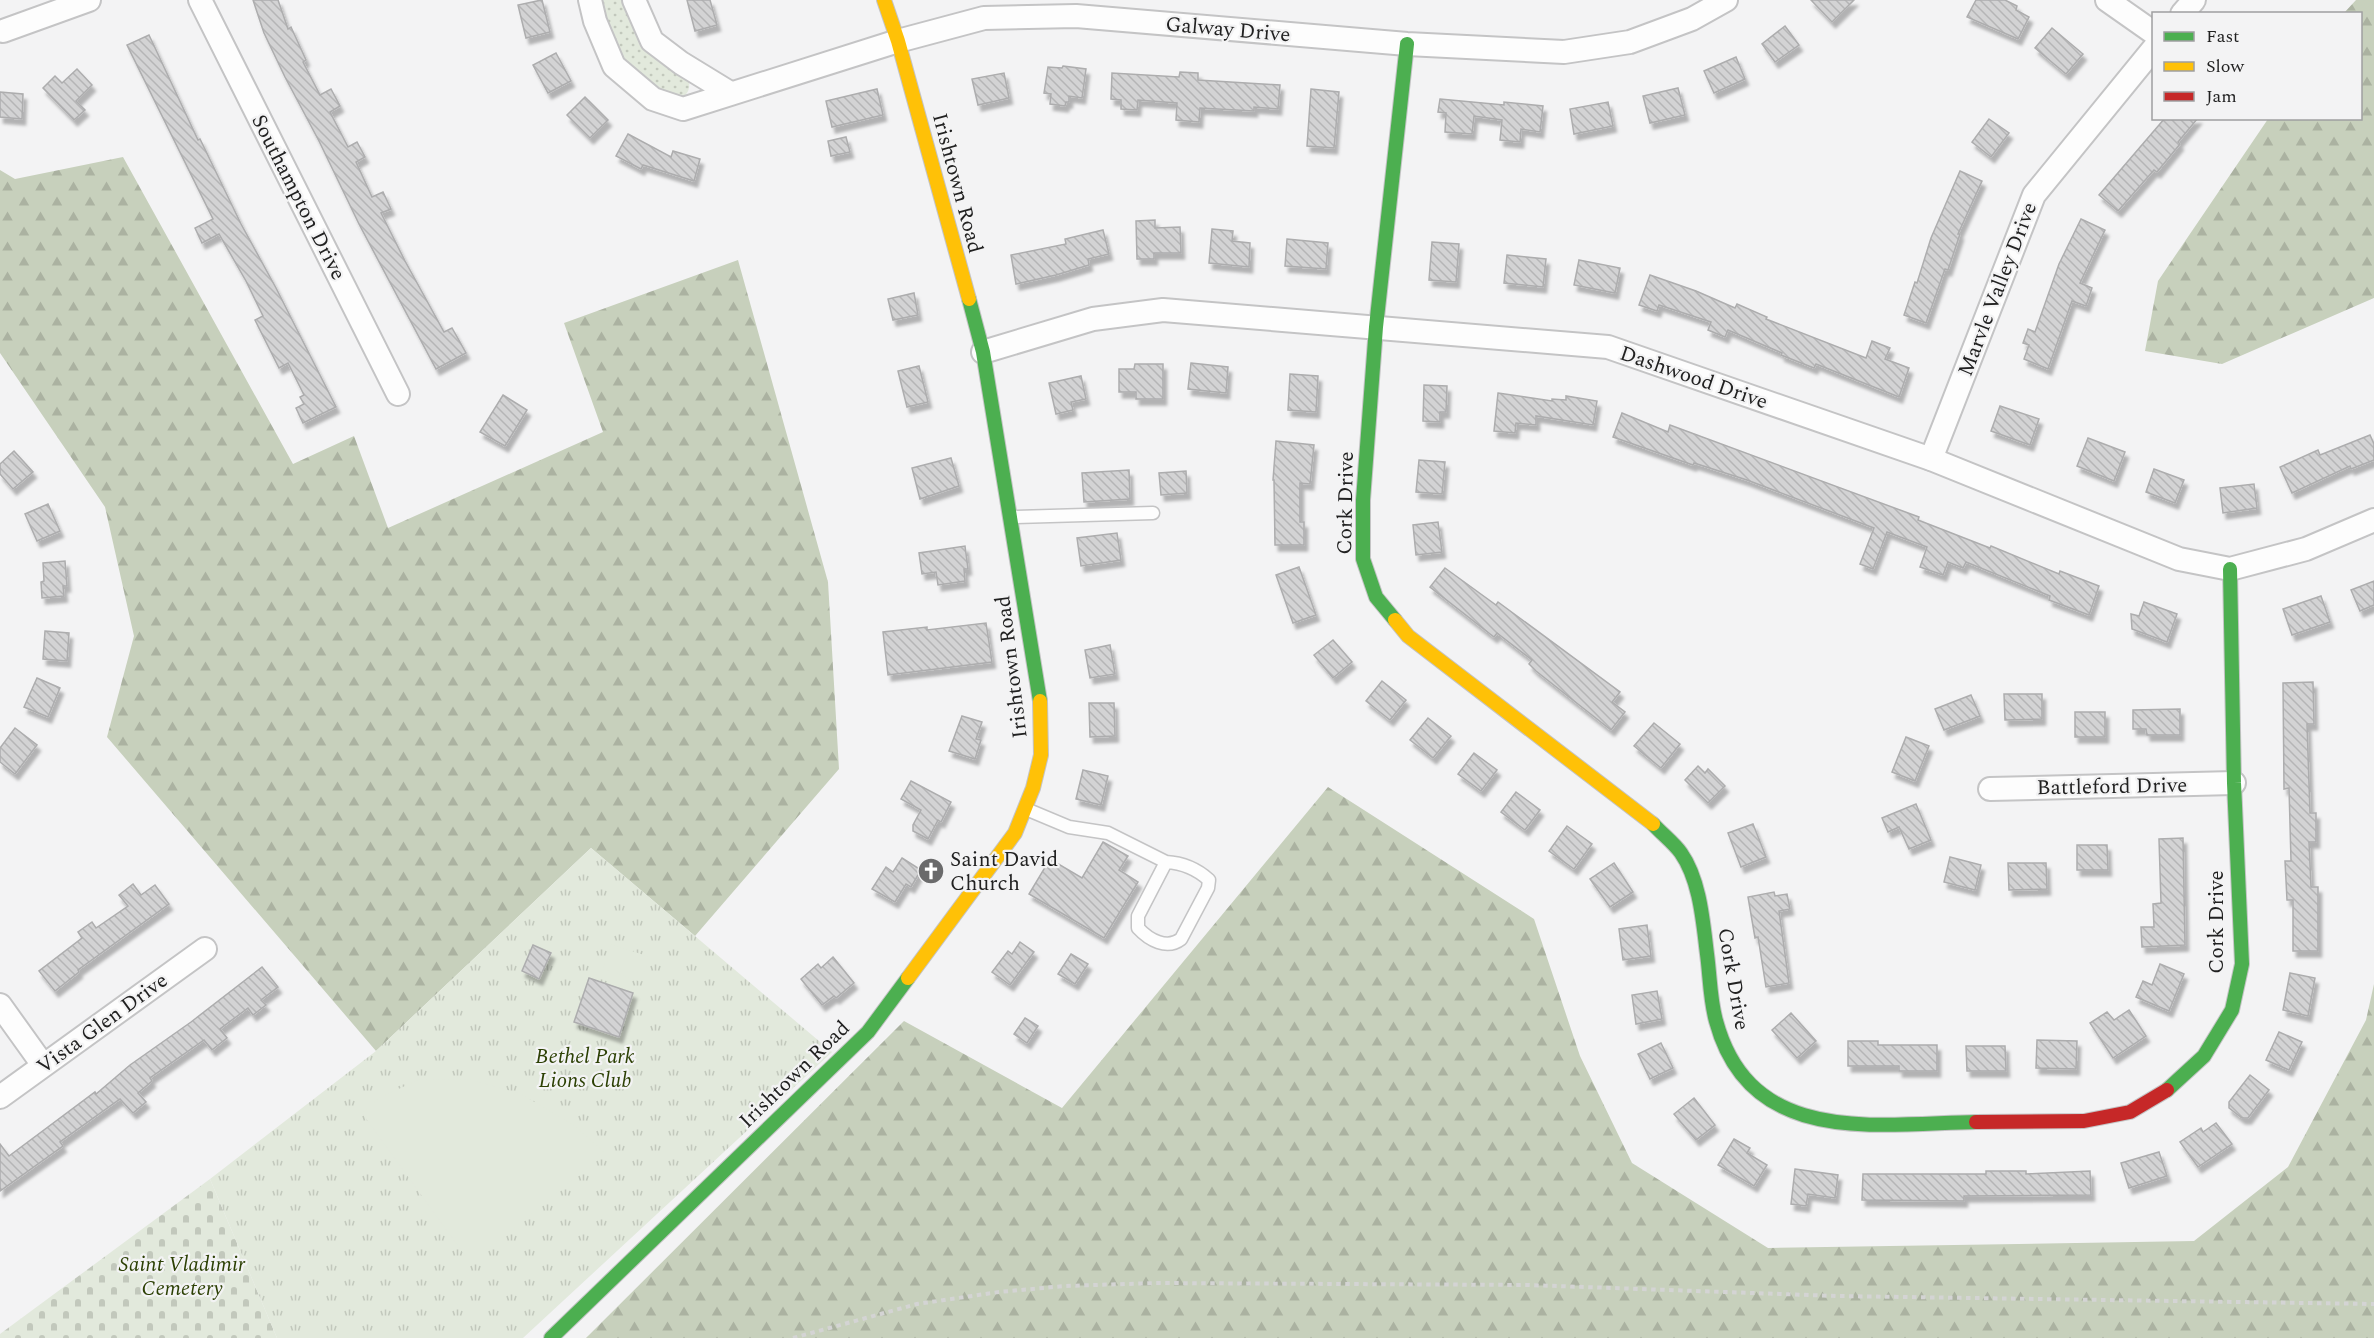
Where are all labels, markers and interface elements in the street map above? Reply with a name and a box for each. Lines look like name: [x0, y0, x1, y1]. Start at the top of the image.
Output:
street label: Galway Drive: [1164, 9, 1292, 51]
legend: [2152, 12, 2362, 120]
text: Fast: [2206, 23, 2239, 50]
text: Slow: [2206, 53, 2245, 80]
text: Jam: [2206, 83, 2237, 110]
street label: Southampton Drive: [243, 109, 354, 286]
street label: Irishtown Road: [923, 110, 991, 257]
street label: Marvle Valley Drive: [1950, 198, 2046, 381]
street label: Dashwood Drive: [1615, 338, 1772, 418]
street label: Cork Drive: [1329, 451, 1363, 555]
street label: Irishtown Road: [987, 594, 1037, 740]
street label: Battleford Drive: [2036, 770, 2188, 804]
place label: Saint David Church: [950, 844, 1058, 900]
church icon: Saint David Church: [916, 856, 946, 886]
street label: Cork Drive: [2201, 870, 2233, 974]
street label: Cork Drive: [1708, 926, 1758, 1033]
street label: Vista Glen Drive: [30, 965, 175, 1082]
street label: Irishtown Road: [732, 1013, 858, 1136]
park label: Bethel Park Lions Club: [535, 1041, 635, 1097]
park label: Saint Vladimir Cemetery: [119, 1249, 246, 1305]

